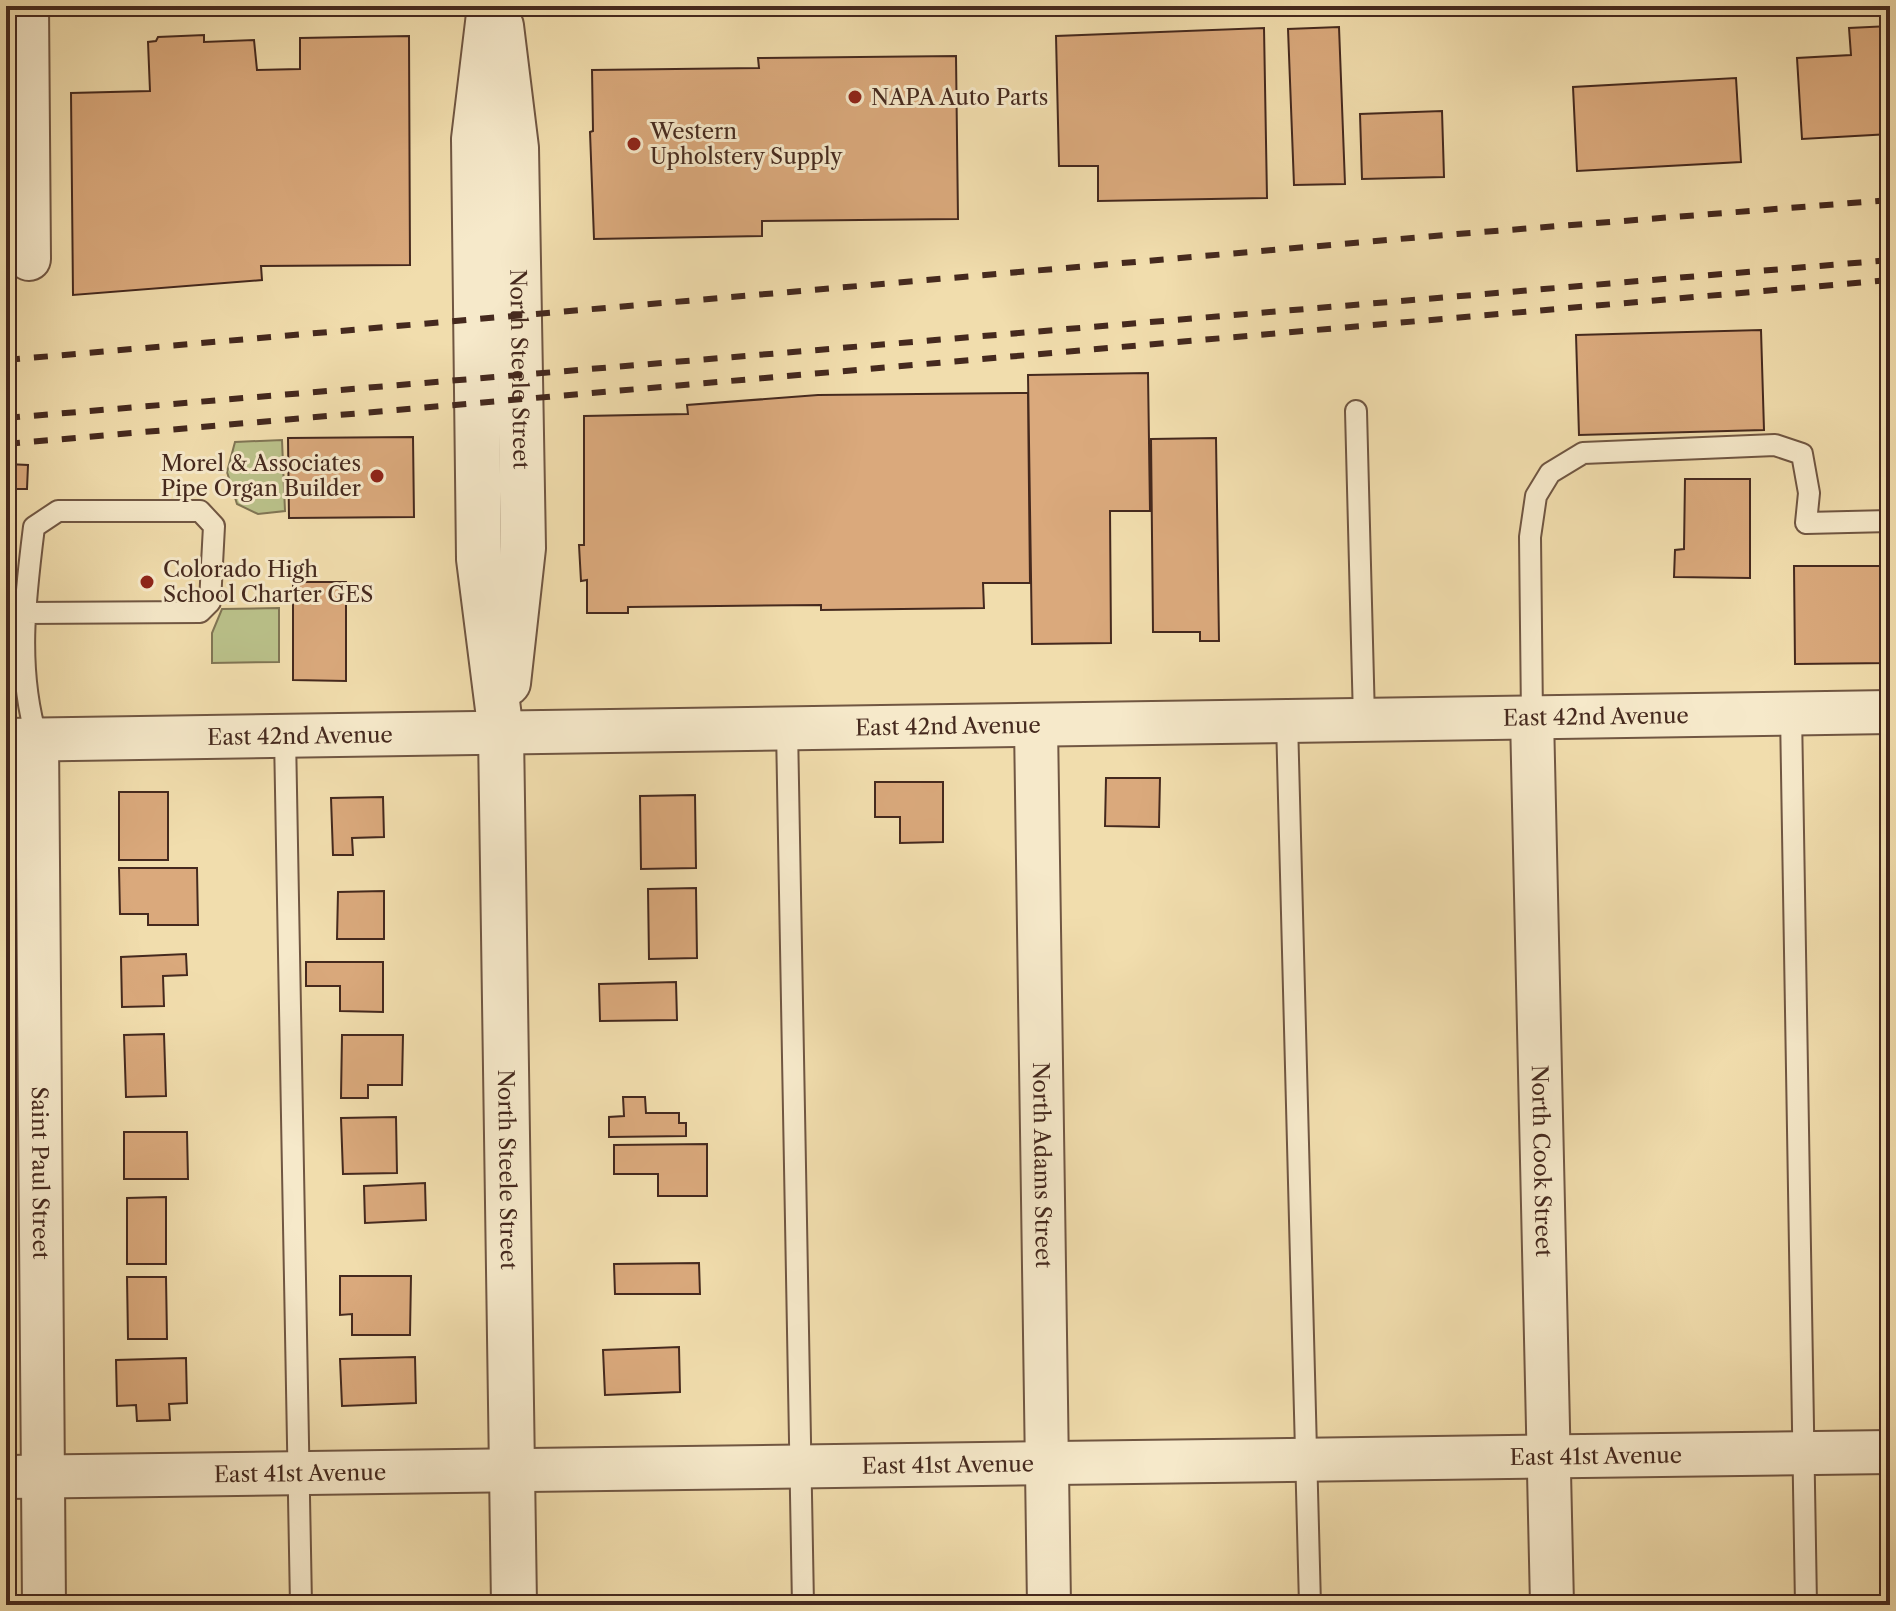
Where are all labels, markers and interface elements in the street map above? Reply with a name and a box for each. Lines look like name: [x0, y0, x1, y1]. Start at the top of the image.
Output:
place label: NAPA Auto Parts: [871, 84, 1048, 111]
marker: NAPA Auto Parts: [846, 88, 864, 106]
place label: Western Upholstery Supply: [649, 118, 843, 170]
marker: Western Upholstery Supply: [625, 135, 643, 153]
street label: North Steele Street: [504, 269, 535, 470]
place label: Morel & Associates Pipe Organ Builder: [161, 450, 361, 502]
marker: Morel & Associates Pipe Organ Builder: [368, 467, 386, 485]
place label: Colorado High School Charter GES: [163, 556, 373, 608]
marker: Colorado High School Charter GES: [138, 573, 156, 591]
street label: East 42nd Avenue: [1503, 702, 1689, 732]
street label: East 42nd Avenue: [855, 712, 1041, 741]
street label: East 42nd Avenue: [207, 721, 393, 751]
street label: North Adams Street: [1027, 1062, 1057, 1269]
street label: North Cook Street: [1526, 1064, 1557, 1258]
street label: North Steele Street: [492, 1069, 522, 1270]
street label: Saint Paul Street: [26, 1086, 54, 1260]
street label: East 41st Avenue: [1510, 1442, 1682, 1471]
street label: East 41st Avenue: [862, 1450, 1034, 1480]
street label: East 41st Avenue: [214, 1459, 386, 1488]

